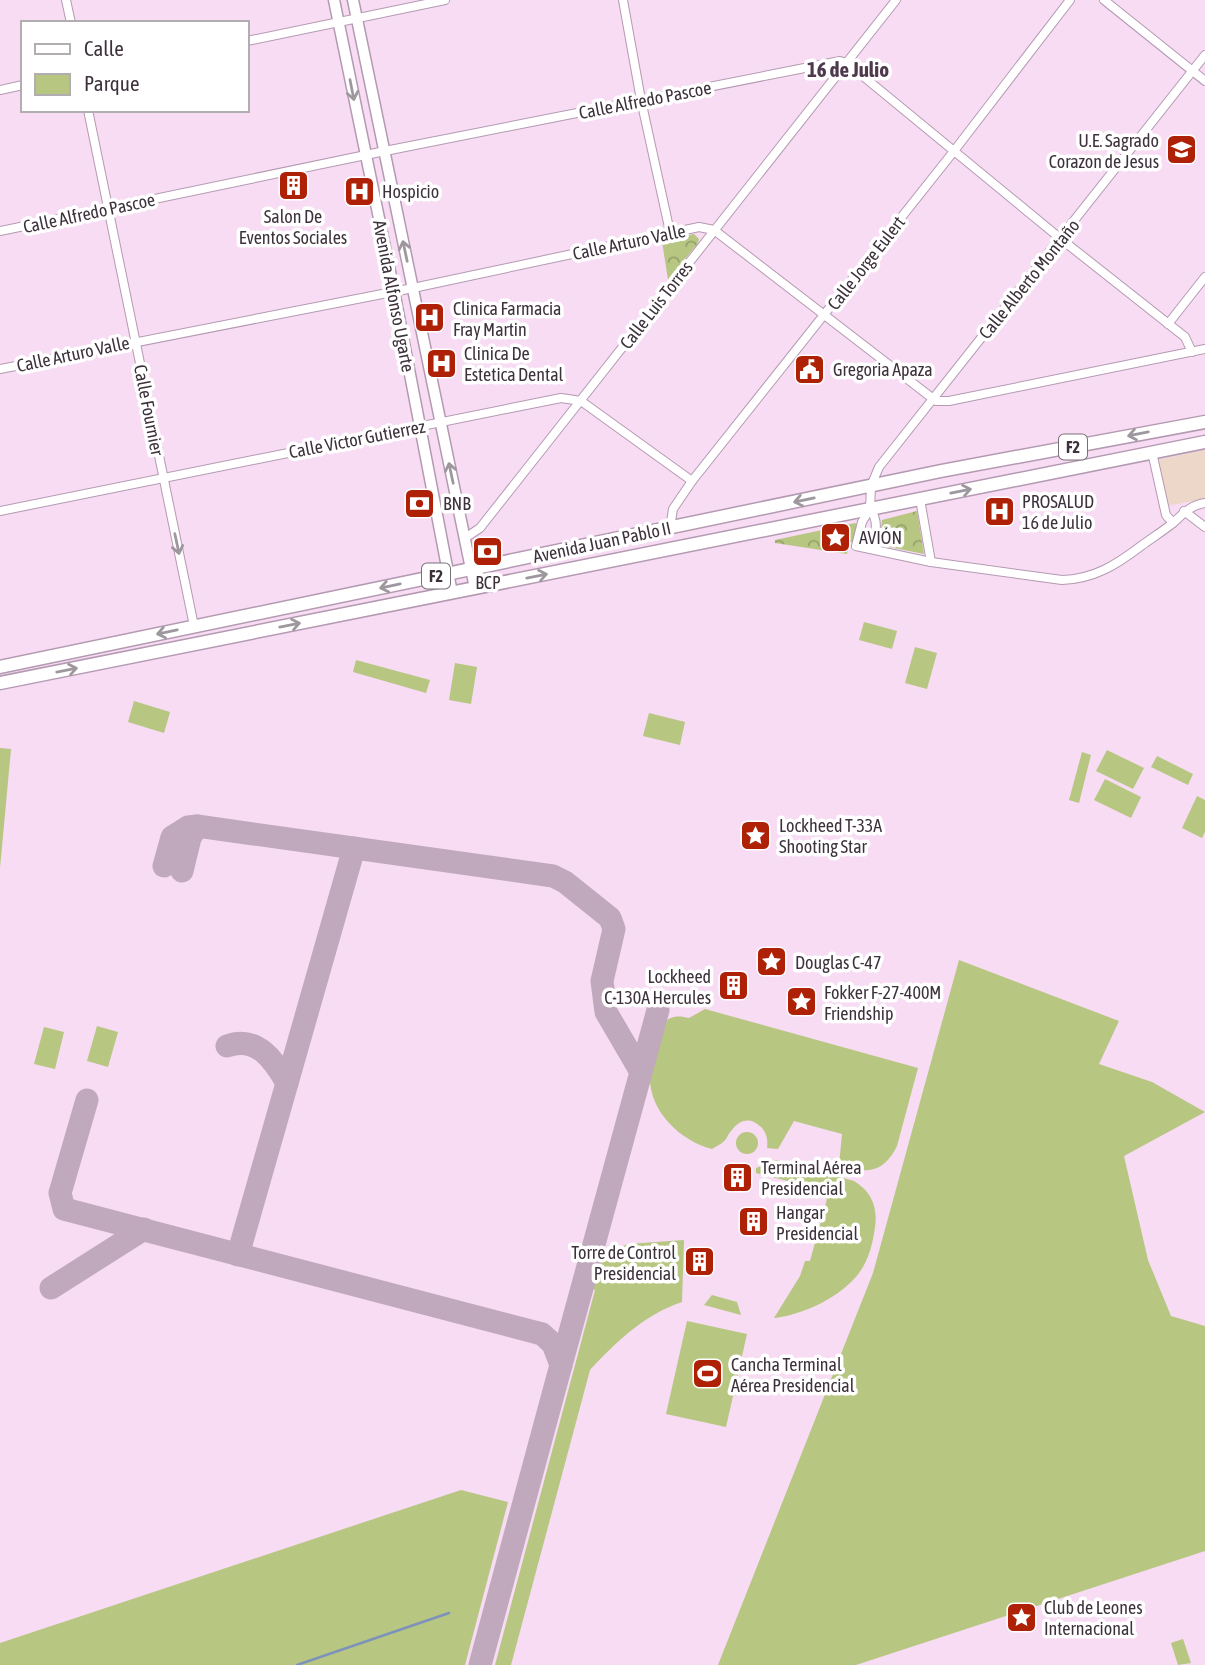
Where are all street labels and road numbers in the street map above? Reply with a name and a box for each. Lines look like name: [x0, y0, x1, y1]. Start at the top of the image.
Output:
street label: Calle Alfredo Pascoe: [577, 77, 713, 123]
street label: Calle Alfredo Pascoe: [21, 189, 157, 237]
street label: Calle Jorge Eulert: [823, 212, 909, 314]
street label: Calle Alberto Montaño: [974, 215, 1084, 343]
street label: Avenida Alfonso Ugarte: [369, 218, 419, 374]
street label: Calle Arturo Valle: [571, 220, 687, 264]
street label: Calle Luis Torres: [615, 257, 697, 353]
street label: Calle Arturo Valle: [15, 332, 131, 376]
street label: Calle Fournier: [130, 363, 168, 458]
street label: Calle Victor Gutierrez: [287, 415, 427, 463]
road number: F2: [1059, 434, 1087, 460]
street label: Avenida Juan Pablo II: [531, 517, 673, 567]
road number: F2: [422, 564, 450, 589]

